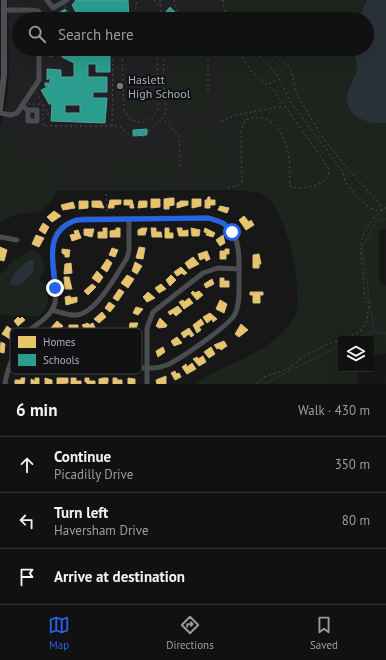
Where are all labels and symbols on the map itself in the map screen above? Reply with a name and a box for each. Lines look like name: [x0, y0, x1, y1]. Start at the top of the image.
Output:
place label: Haslett High School: [128, 72, 191, 101]
marker: Haslett High School: [115, 81, 125, 91]
route start: [223, 223, 241, 241]
route end: [46, 279, 64, 297]
legend: [10, 328, 142, 374]
text: Homes: [43, 335, 76, 349]
text: Schools: [43, 353, 80, 367]

